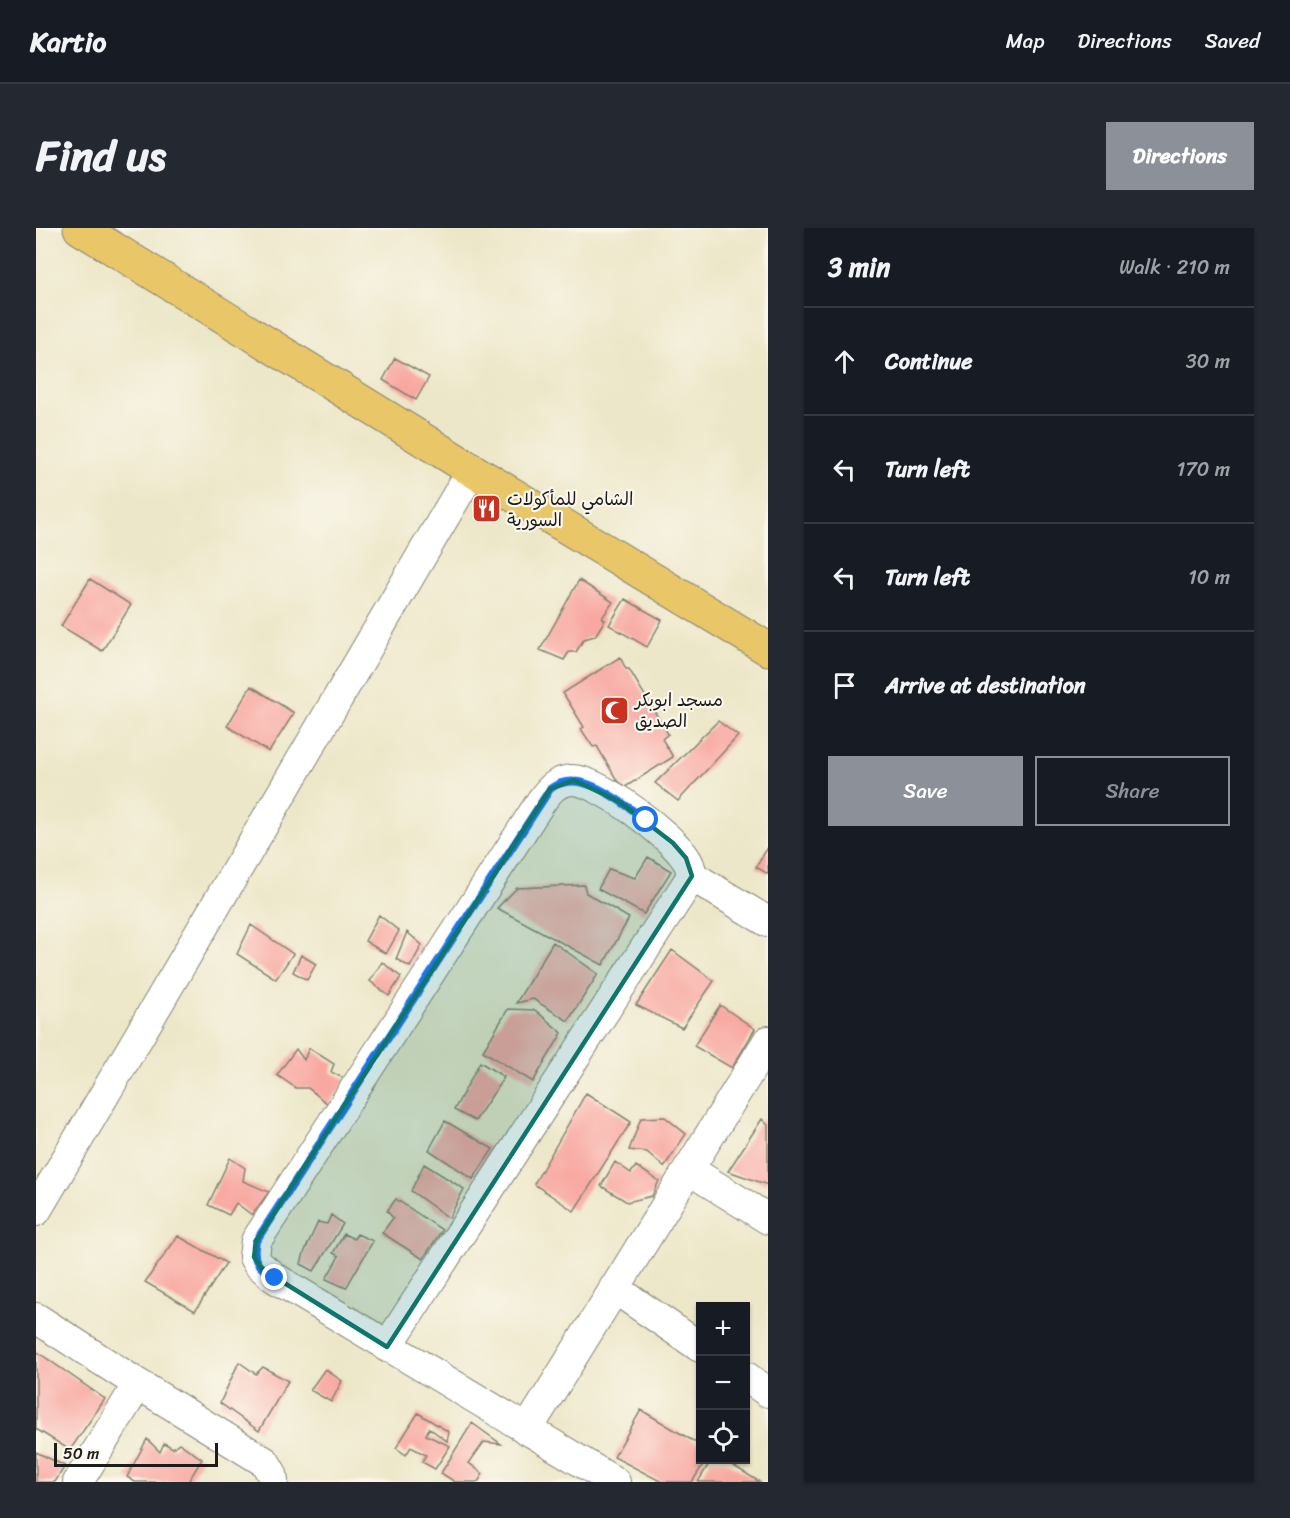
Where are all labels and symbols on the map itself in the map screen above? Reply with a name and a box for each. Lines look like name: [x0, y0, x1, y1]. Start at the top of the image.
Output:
place label: الشامي للمأكولات السورية: [507, 483, 633, 536]
restaurant icon: الشامي للمأكولات السورية: [470, 493, 502, 525]
place label: مسجد ابوبكر الصديق: [633, 684, 723, 737]
mosque icon: مسجد ابوبكر الصديق: [598, 694, 630, 726]
route start: [632, 806, 658, 832]
route end: [261, 1264, 287, 1290]
scale bar: [54, 1440, 218, 1468]

